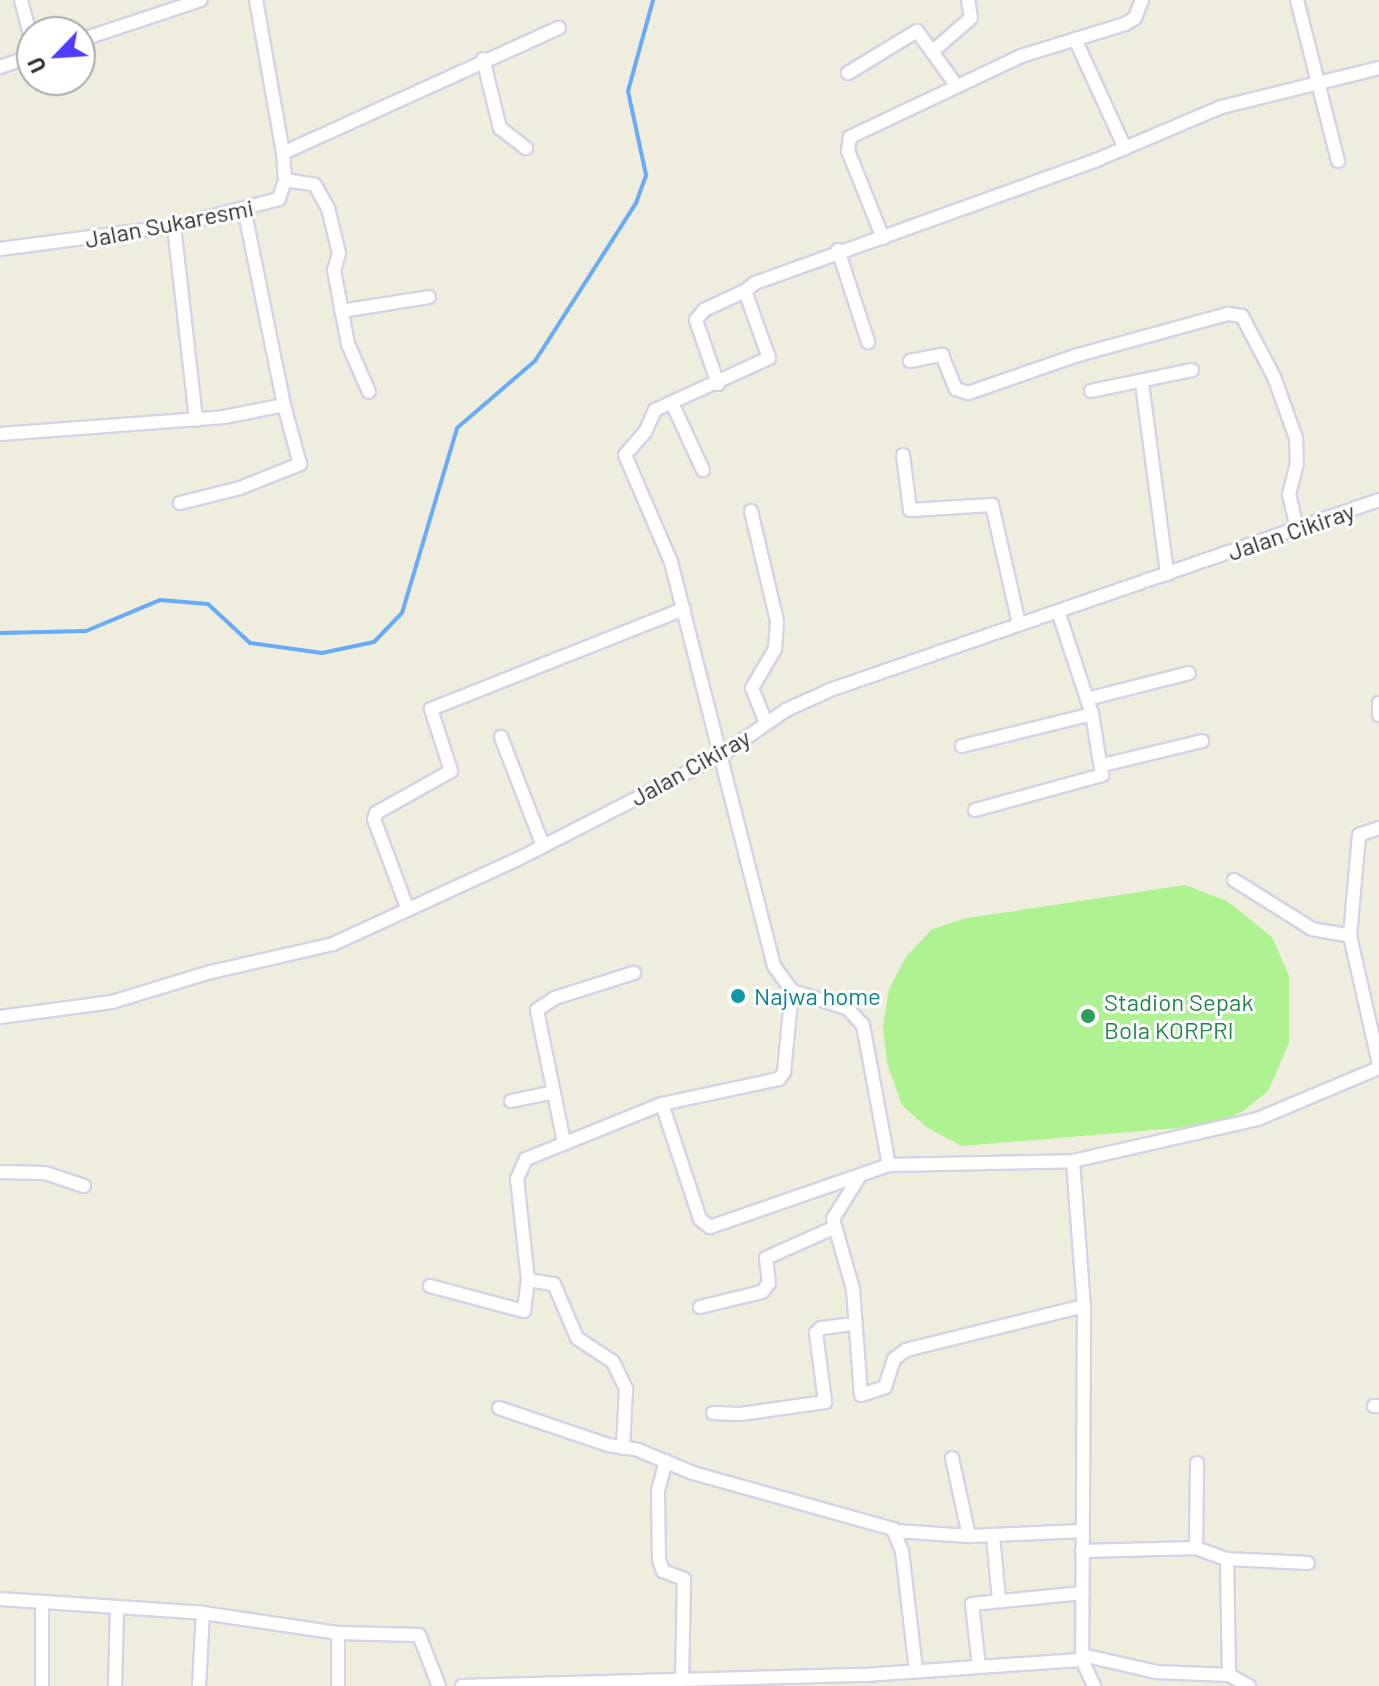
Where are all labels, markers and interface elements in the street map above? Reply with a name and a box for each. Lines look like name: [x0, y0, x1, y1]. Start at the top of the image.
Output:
north arrow: [16, 16, 96, 96]
text: U: [21, 54, 51, 77]
street label: Jalan Sukaresmi: [82, 193, 256, 253]
street label: Jalan Cikiray: [1224, 496, 1358, 566]
street label: Jalan Cikiray: [625, 722, 755, 812]
place label: Najwa home: [754, 982, 881, 1010]
marker: Najwa home: [729, 987, 747, 1005]
place label: Stadion Sepak Bola KORPRI: [1104, 988, 1253, 1044]
marker: Stadion Sepak Bola KORPRI: [1079, 1007, 1097, 1025]

